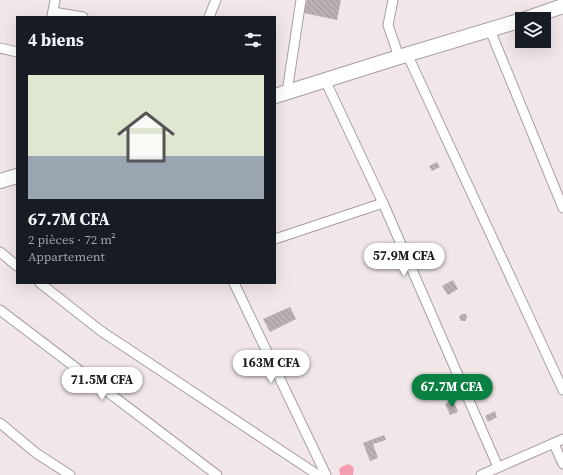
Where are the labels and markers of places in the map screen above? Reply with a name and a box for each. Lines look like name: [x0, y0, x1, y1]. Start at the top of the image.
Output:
pin: 57.9M CFA: [358, 243, 450, 277]
pin: 163M CFA: [230, 350, 312, 384]
pin: 71.5M CFA: [56, 367, 148, 401]
pin: 67.7M CFA: [406, 374, 498, 408]

